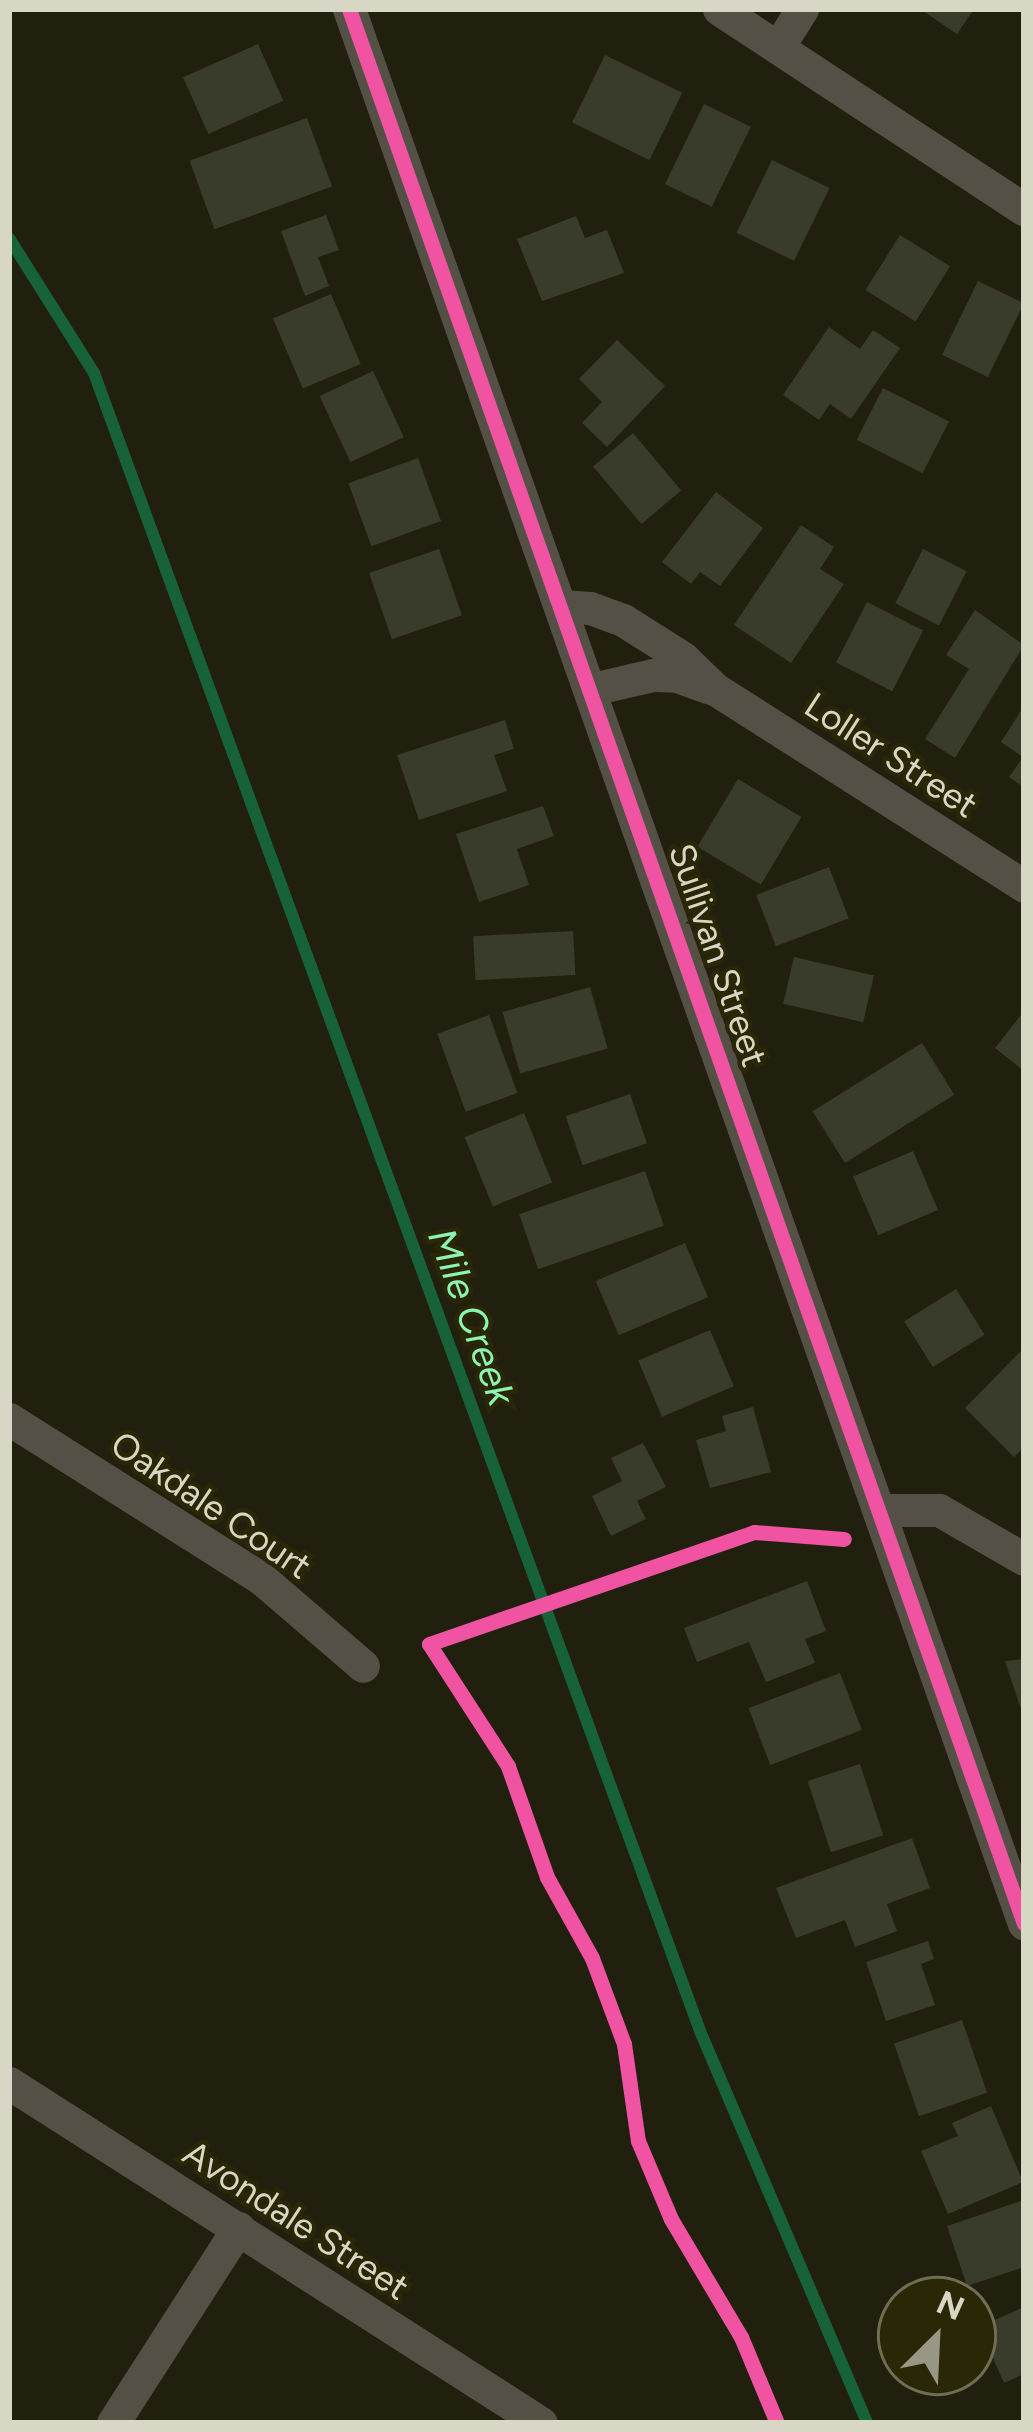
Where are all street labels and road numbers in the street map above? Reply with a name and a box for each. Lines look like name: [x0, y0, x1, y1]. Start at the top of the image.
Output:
street label: Loller Street: [797, 683, 985, 827]
street label: Sullivan Street: [660, 838, 776, 1072]
street label: Oakdale Court: [103, 1422, 319, 1588]
street label: Avondale Street: [175, 2131, 417, 2309]

